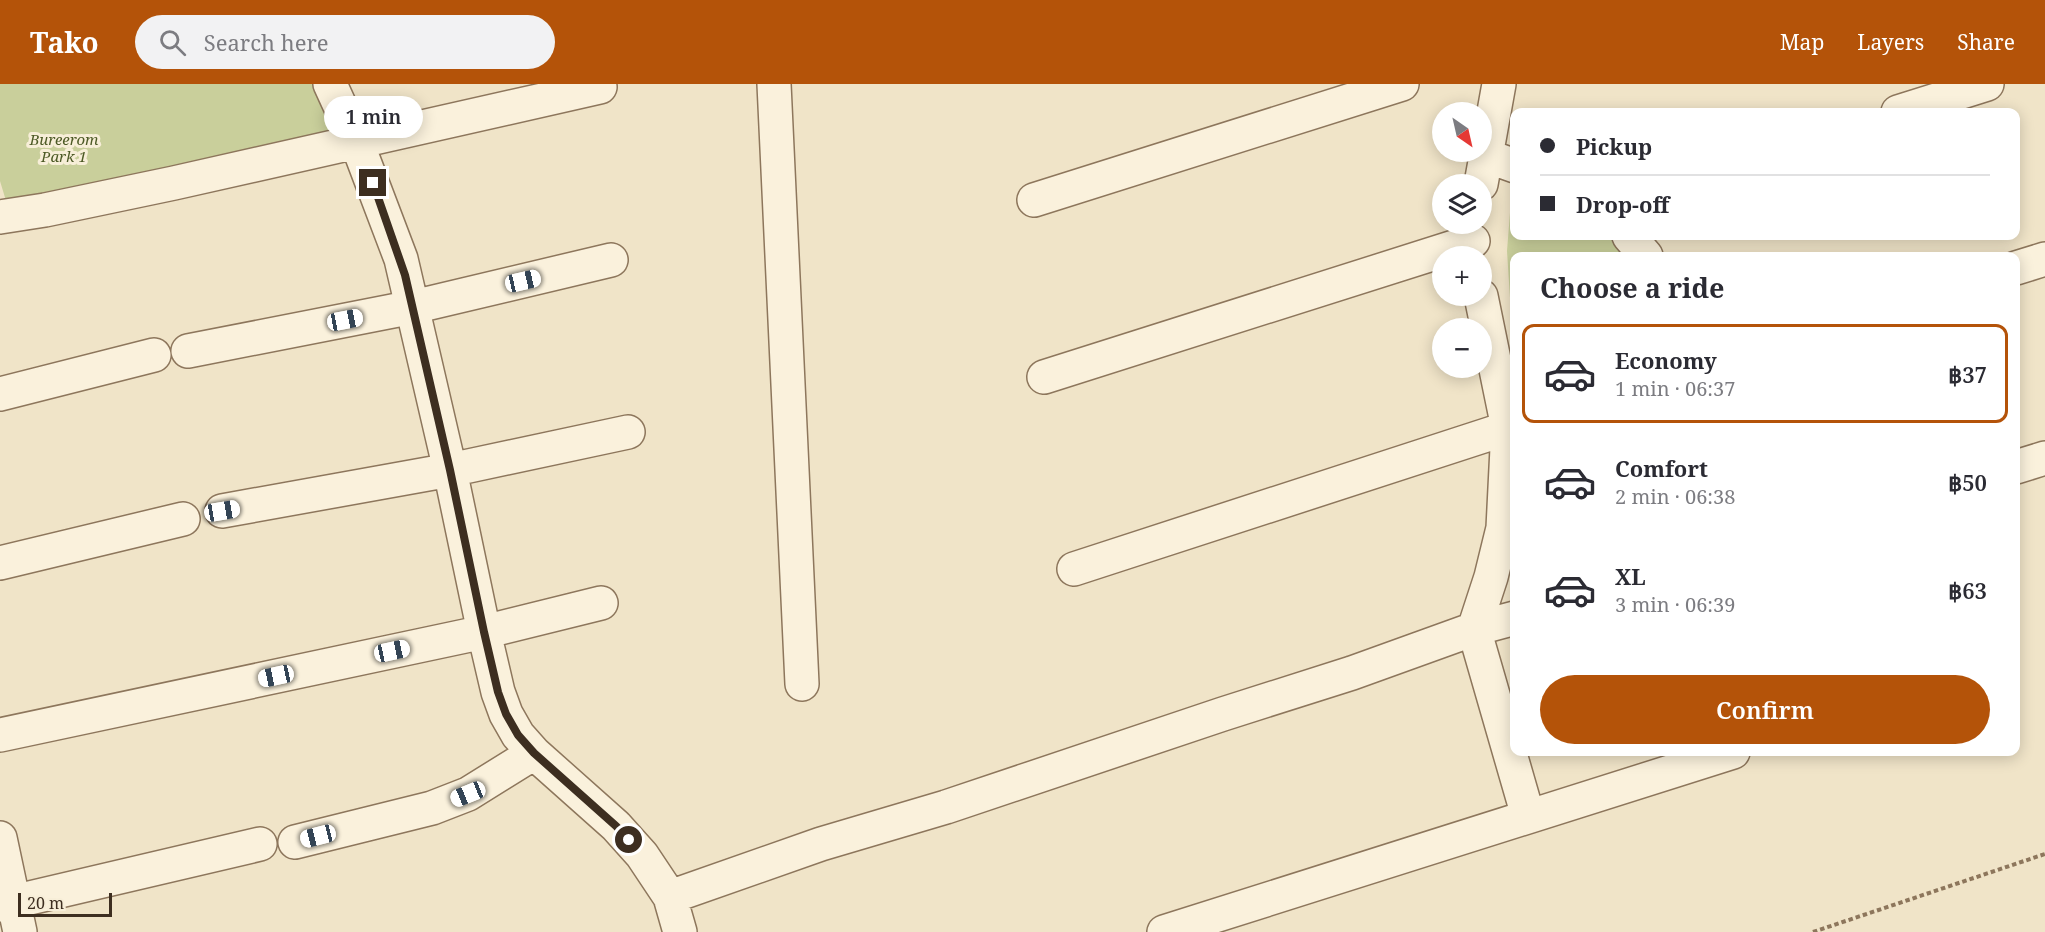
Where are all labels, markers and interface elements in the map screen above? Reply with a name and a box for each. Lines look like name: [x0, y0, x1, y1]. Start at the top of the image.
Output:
search box: [135, 15, 555, 69]
text: Tako: [30, 23, 99, 61]
icon: search: [156, 26, 189, 59]
text: Search here: [204, 27, 329, 57]
text: Map: [1780, 28, 1824, 56]
text: Layers: [1857, 28, 1924, 56]
text: Share: [1957, 28, 2015, 56]
callout: 1 min: [324, 96, 422, 138]
north arrow: [1432, 102, 1492, 162]
map controls: [1432, 102, 1492, 378]
text: 1 min: [346, 103, 401, 130]
park label: Bureerom Park 1: [28, 129, 99, 166]
text: Pickup: [1576, 131, 1652, 161]
route end: [359, 169, 386, 196]
button: layers: [1432, 174, 1492, 234]
text: Drop-off: [1576, 189, 1669, 219]
button: +: [1432, 246, 1492, 306]
car: [503, 268, 543, 294]
text: Choose a ride: [1540, 269, 1725, 306]
car: [326, 308, 364, 332]
button: −: [1432, 318, 1492, 378]
text: Economy: [1615, 345, 1717, 375]
icon: car: [1543, 347, 1597, 401]
text: ฿37: [1948, 359, 1987, 389]
text: 1 min · 06:37: [1615, 375, 1735, 402]
text: Comfort: [1615, 453, 1708, 483]
icon: car: [1543, 455, 1597, 509]
text: ฿50: [1948, 467, 1987, 497]
text: 2 min · 06:38: [1615, 483, 1735, 510]
car: [203, 499, 241, 523]
text: XL: [1615, 561, 1646, 591]
icon: car: [1543, 563, 1597, 617]
text: ฿63: [1948, 575, 1987, 605]
text: 3 min · 06:39: [1615, 591, 1735, 618]
car: [373, 638, 411, 664]
car: [257, 663, 295, 689]
button: Confirm: [1540, 675, 1990, 744]
car: [448, 779, 488, 809]
car: [298, 823, 338, 849]
route start: [615, 826, 642, 853]
scale bar: [18, 890, 112, 918]
text: 20 m: [27, 892, 64, 914]

